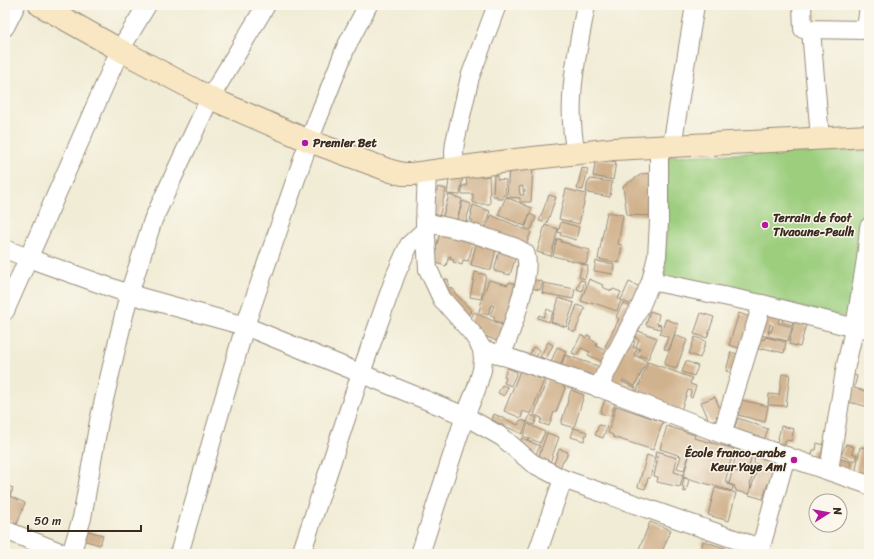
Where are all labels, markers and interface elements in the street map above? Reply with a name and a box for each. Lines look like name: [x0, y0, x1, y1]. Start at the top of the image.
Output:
place label: Premier Bet: [313, 132, 377, 154]
marker: Premier Bet: [300, 138, 310, 148]
place label: Terrain de foot Tivaoune-Peulh: [773, 207, 855, 243]
marker: Terrain de foot Tivaoune-Peulh: [760, 220, 770, 230]
place label: École franco-arabe Keur Yaye Ami: [685, 442, 787, 478]
marker: École franco-arabe Keur Yaye Ami: [789, 455, 799, 465]
north arrow: [808, 493, 848, 533]
text: N: [827, 505, 847, 517]
scale bar: [28, 507, 141, 533]
text: 50 m: [34, 510, 61, 532]

